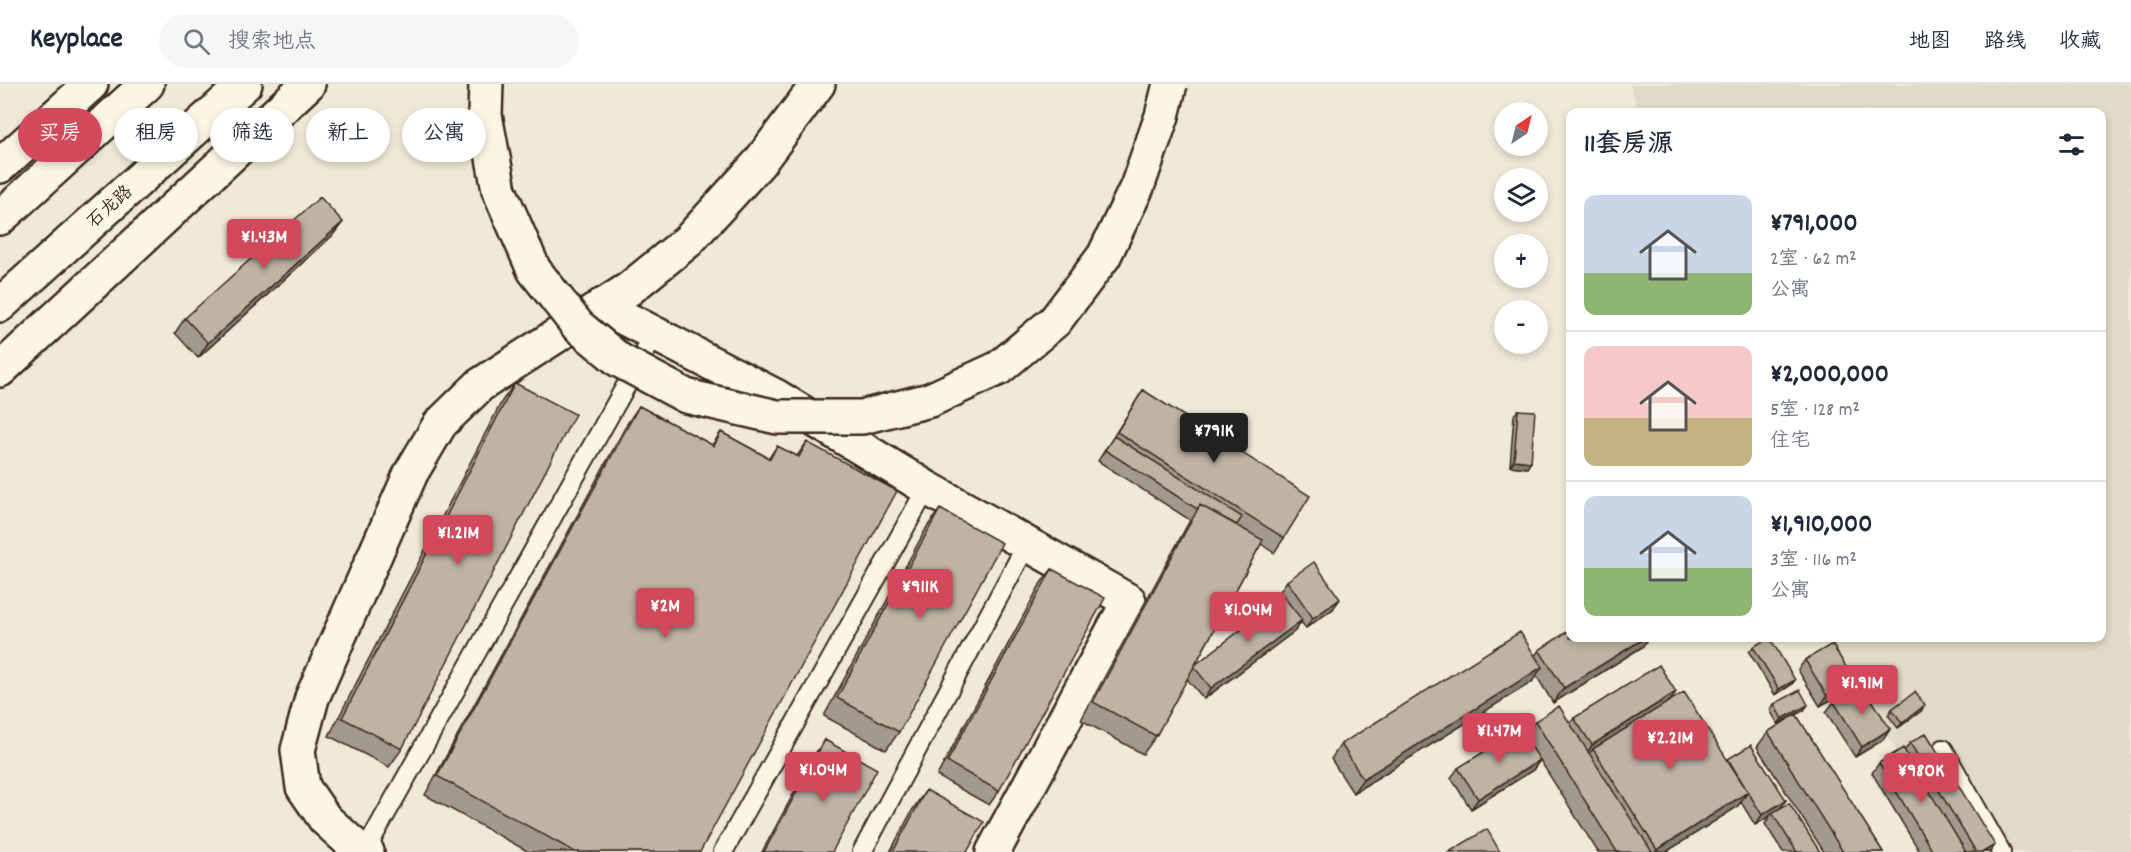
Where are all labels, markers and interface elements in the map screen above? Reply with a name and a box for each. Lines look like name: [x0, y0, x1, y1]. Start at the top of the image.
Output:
search box: [159, 14, 579, 68]
text: Keyplace: [30, 21, 123, 61]
icon: search: [180, 25, 213, 58]
text: 搜索地点: [228, 27, 316, 58]
text: 地图: [1909, 28, 1951, 58]
text: 路线: [1984, 28, 2026, 58]
text: 收藏: [2059, 28, 2101, 58]
north arrow: [1494, 102, 1548, 156]
map controls: [1494, 102, 1548, 354]
chip: 买房: [18, 108, 102, 162]
chip: 租房: [114, 108, 198, 162]
chip: 筛选: [210, 108, 294, 162]
chip: 新上: [306, 108, 390, 162]
chip: 公寓: [402, 108, 486, 162]
text: 11套房源: [1584, 127, 1673, 164]
icon: filters: [2055, 128, 2088, 161]
button: layers: [1494, 168, 1548, 222]
street label: 石龙路: [82, 181, 139, 235]
text: ¥791,000: [1770, 206, 1858, 243]
pin: ¥1.43M: [215, 219, 313, 270]
icon: home: [1632, 219, 1704, 291]
text: ¥1.43M: [241, 224, 287, 252]
button: +: [1494, 234, 1548, 288]
text: 2室 · 62 m²: [1770, 246, 1857, 274]
text: 公寓: [1770, 277, 1810, 305]
button: −: [1494, 300, 1548, 354]
text: ¥2,000,000: [1770, 357, 1889, 394]
icon: home: [1632, 370, 1704, 442]
text: 5室 · 128 m²: [1770, 397, 1860, 425]
pin: ¥791K: [1172, 413, 1256, 464]
text: ¥791K: [1194, 418, 1234, 446]
text: 住宅: [1770, 428, 1810, 456]
text: ¥1,910,000: [1770, 507, 1872, 544]
pin: ¥1.21M: [409, 515, 507, 566]
text: ¥1.21M: [437, 520, 479, 548]
icon: home: [1632, 520, 1704, 592]
text: 3室 · 116 m²: [1770, 547, 1857, 575]
pin: ¥911K: [878, 569, 962, 620]
text: ¥911K: [902, 574, 938, 602]
text: 公寓: [1770, 578, 1810, 606]
pin: ¥2M: [636, 588, 694, 639]
pin: ¥1.04M: [1199, 592, 1297, 643]
text: ¥2M: [650, 593, 680, 621]
text: ¥1.04M: [1224, 597, 1272, 625]
pin: ¥1.91M: [1813, 665, 1911, 716]
text: ¥1.91M: [1841, 670, 1883, 698]
pin: ¥1.47M: [1450, 713, 1548, 764]
text: ¥1.47M: [1476, 718, 1522, 746]
pin: ¥2.21M: [1621, 720, 1719, 771]
text: ¥2.21M: [1647, 725, 1693, 753]
pin: ¥1.04M: [774, 752, 872, 803]
pin: ¥980K: [1879, 753, 1963, 804]
text: ¥1.04M: [799, 757, 847, 785]
text: ¥980K: [1898, 758, 1945, 786]

